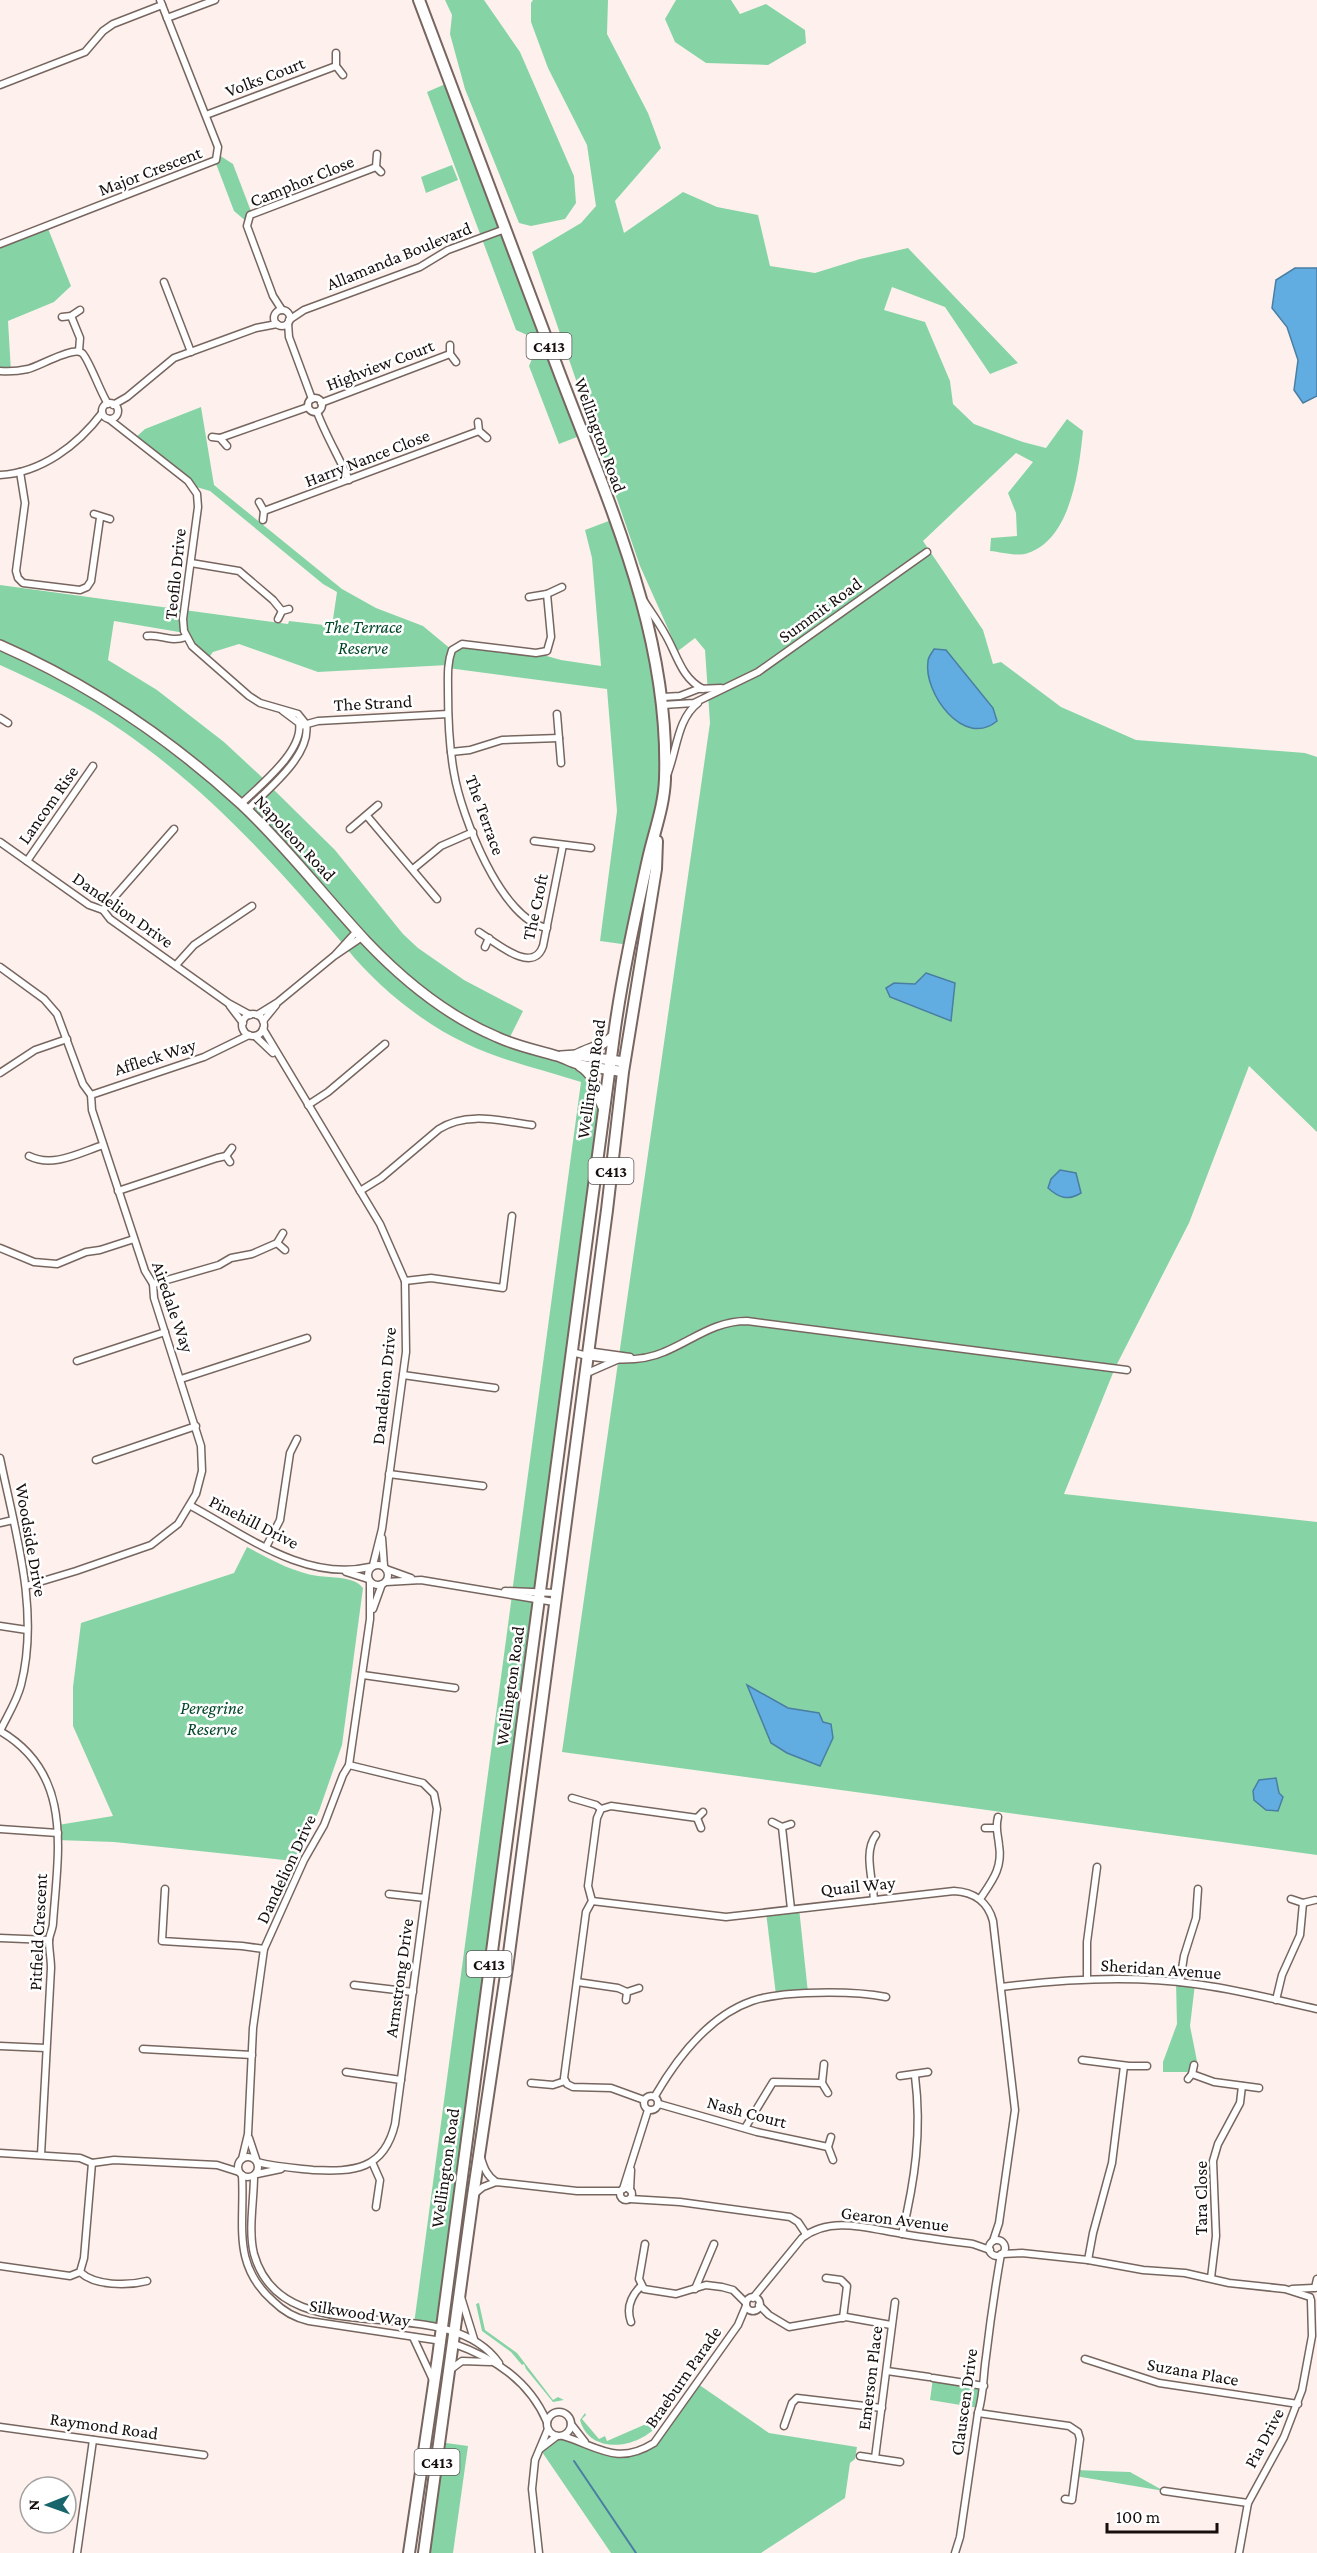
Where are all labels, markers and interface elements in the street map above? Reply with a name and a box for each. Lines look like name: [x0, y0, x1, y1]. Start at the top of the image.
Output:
street label: Volks Court: [222, 52, 309, 101]
street label: Major Crescent: [96, 142, 206, 201]
street label: Camphor Close: [247, 151, 357, 211]
street label: Allamanda Boulevard: [324, 218, 475, 294]
road number: C413: [526, 333, 572, 359]
street label: Highview Court: [323, 335, 438, 395]
street label: Wellington Road: [570, 375, 630, 496]
street label: Harry Nance Close: [302, 425, 432, 491]
street label: Teofilo Drive: [160, 527, 190, 621]
street label: Summit Road: [775, 573, 866, 647]
park label: The Terrace Reserve: [324, 617, 402, 658]
street label: The Strand: [333, 691, 413, 715]
street label: Lancom Rise: [14, 762, 82, 848]
street label: The Terrace: [461, 772, 509, 858]
street label: Napoleon Road: [250, 791, 340, 885]
street label: Dandelion Drive: [69, 868, 177, 952]
street label: The Croft: [518, 871, 552, 942]
street label: Wellington Road: [573, 1017, 609, 1140]
street label: Affleck Way: [112, 1034, 199, 1080]
road number: C413: [588, 1158, 634, 1184]
street label: Airedale Way: [148, 1259, 198, 1356]
street label: Dandelion Drive: [368, 1326, 400, 1446]
street label: Woodside Drive: [11, 1482, 51, 1598]
street label: Pinehill Drive: [206, 1491, 302, 1553]
street label: Wellington Road: [492, 1624, 528, 1747]
park label: Peregrine Reserve: [180, 1698, 244, 1739]
street label: Dandelion Drive: [252, 1811, 320, 1927]
street label: Pitfield Crescent: [25, 1872, 51, 1991]
street label: Quail Way: [820, 1872, 897, 1900]
street label: Armstrong Drive: [381, 1917, 417, 2039]
road number: C413: [466, 1951, 512, 1977]
street label: Sheridan Avenue: [1100, 1955, 1222, 1983]
street label: Nash Court: [705, 2092, 790, 2132]
street label: Wellington Road: [427, 2106, 463, 2229]
street label: Tara Close: [1191, 2161, 1211, 2235]
street label: Gearon Avenue: [840, 2202, 950, 2236]
street label: Silkwood Way: [308, 2295, 413, 2331]
street label: Braeburn Parade: [641, 2322, 725, 2432]
street label: Emerson Place: [854, 2325, 886, 2431]
street label: Clauscen Drive: [947, 2347, 981, 2457]
street label: Suzana Place: [1146, 2354, 1240, 2390]
street label: Pia Drive: [1240, 2405, 1288, 2471]
street label: Raymond Road: [49, 2409, 160, 2444]
road number: C413: [414, 2449, 460, 2475]
north arrow: [18, 2475, 78, 2535]
scale bar: [1107, 2496, 1216, 2534]
text: N: [25, 2500, 42, 2511]
text: 100 m: [1116, 2507, 1161, 2527]

